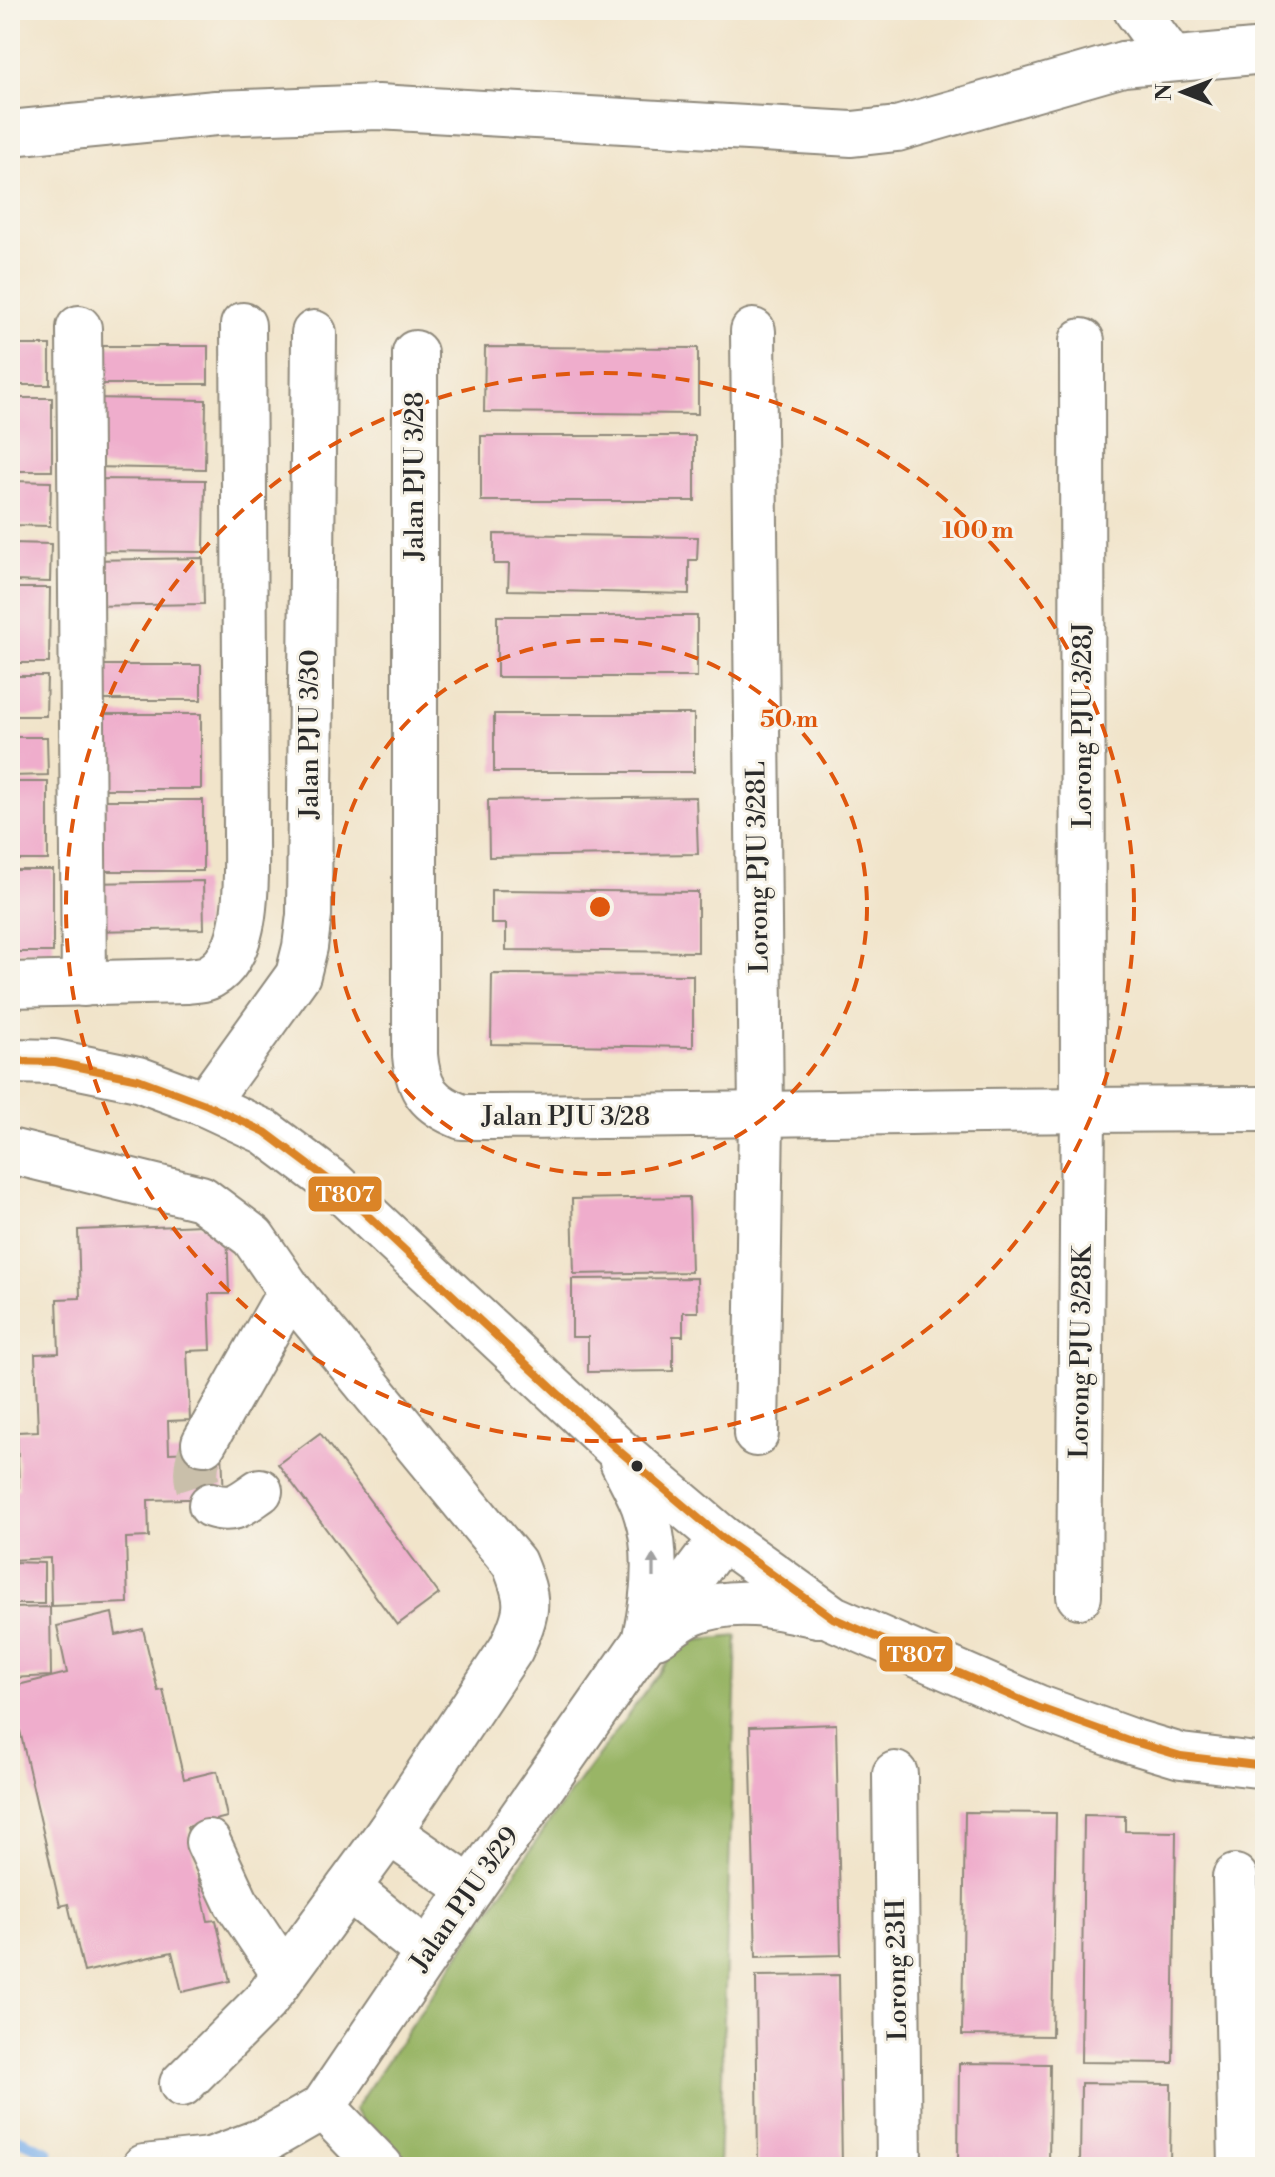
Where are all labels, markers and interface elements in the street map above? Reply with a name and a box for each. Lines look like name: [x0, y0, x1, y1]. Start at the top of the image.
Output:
north arrow: [1143, 52, 1223, 132]
text: N: [1151, 83, 1178, 101]
street label: Jalan PJU 3/28: [399, 392, 431, 561]
text: 100 m: [942, 516, 1014, 546]
street label: Lorong PJU 3/28J: [1067, 622, 1099, 828]
street label: Jalan PJU 3/30: [294, 649, 326, 820]
text: 50 m: [760, 705, 818, 735]
street label: Lorong PJU 3/28L: [740, 761, 776, 973]
centre of rings: [586, 893, 614, 921]
street label: Jalan PJU 3/28: [481, 1101, 650, 1133]
line badge: T807: [307, 1175, 383, 1213]
text: T807: [316, 1182, 374, 1209]
street label: Lorong PJU 3/28K: [1063, 1243, 1099, 1459]
unlabelled marker: [629, 1458, 645, 1474]
one-way arrow: [647, 1553, 660, 1578]
line badge: T807: [878, 1635, 954, 1673]
text: T807: [887, 1642, 945, 1669]
street label: Jalan PJU 3/29: [403, 1821, 526, 1978]
street label: Lorong 23H: [880, 1899, 914, 2041]

